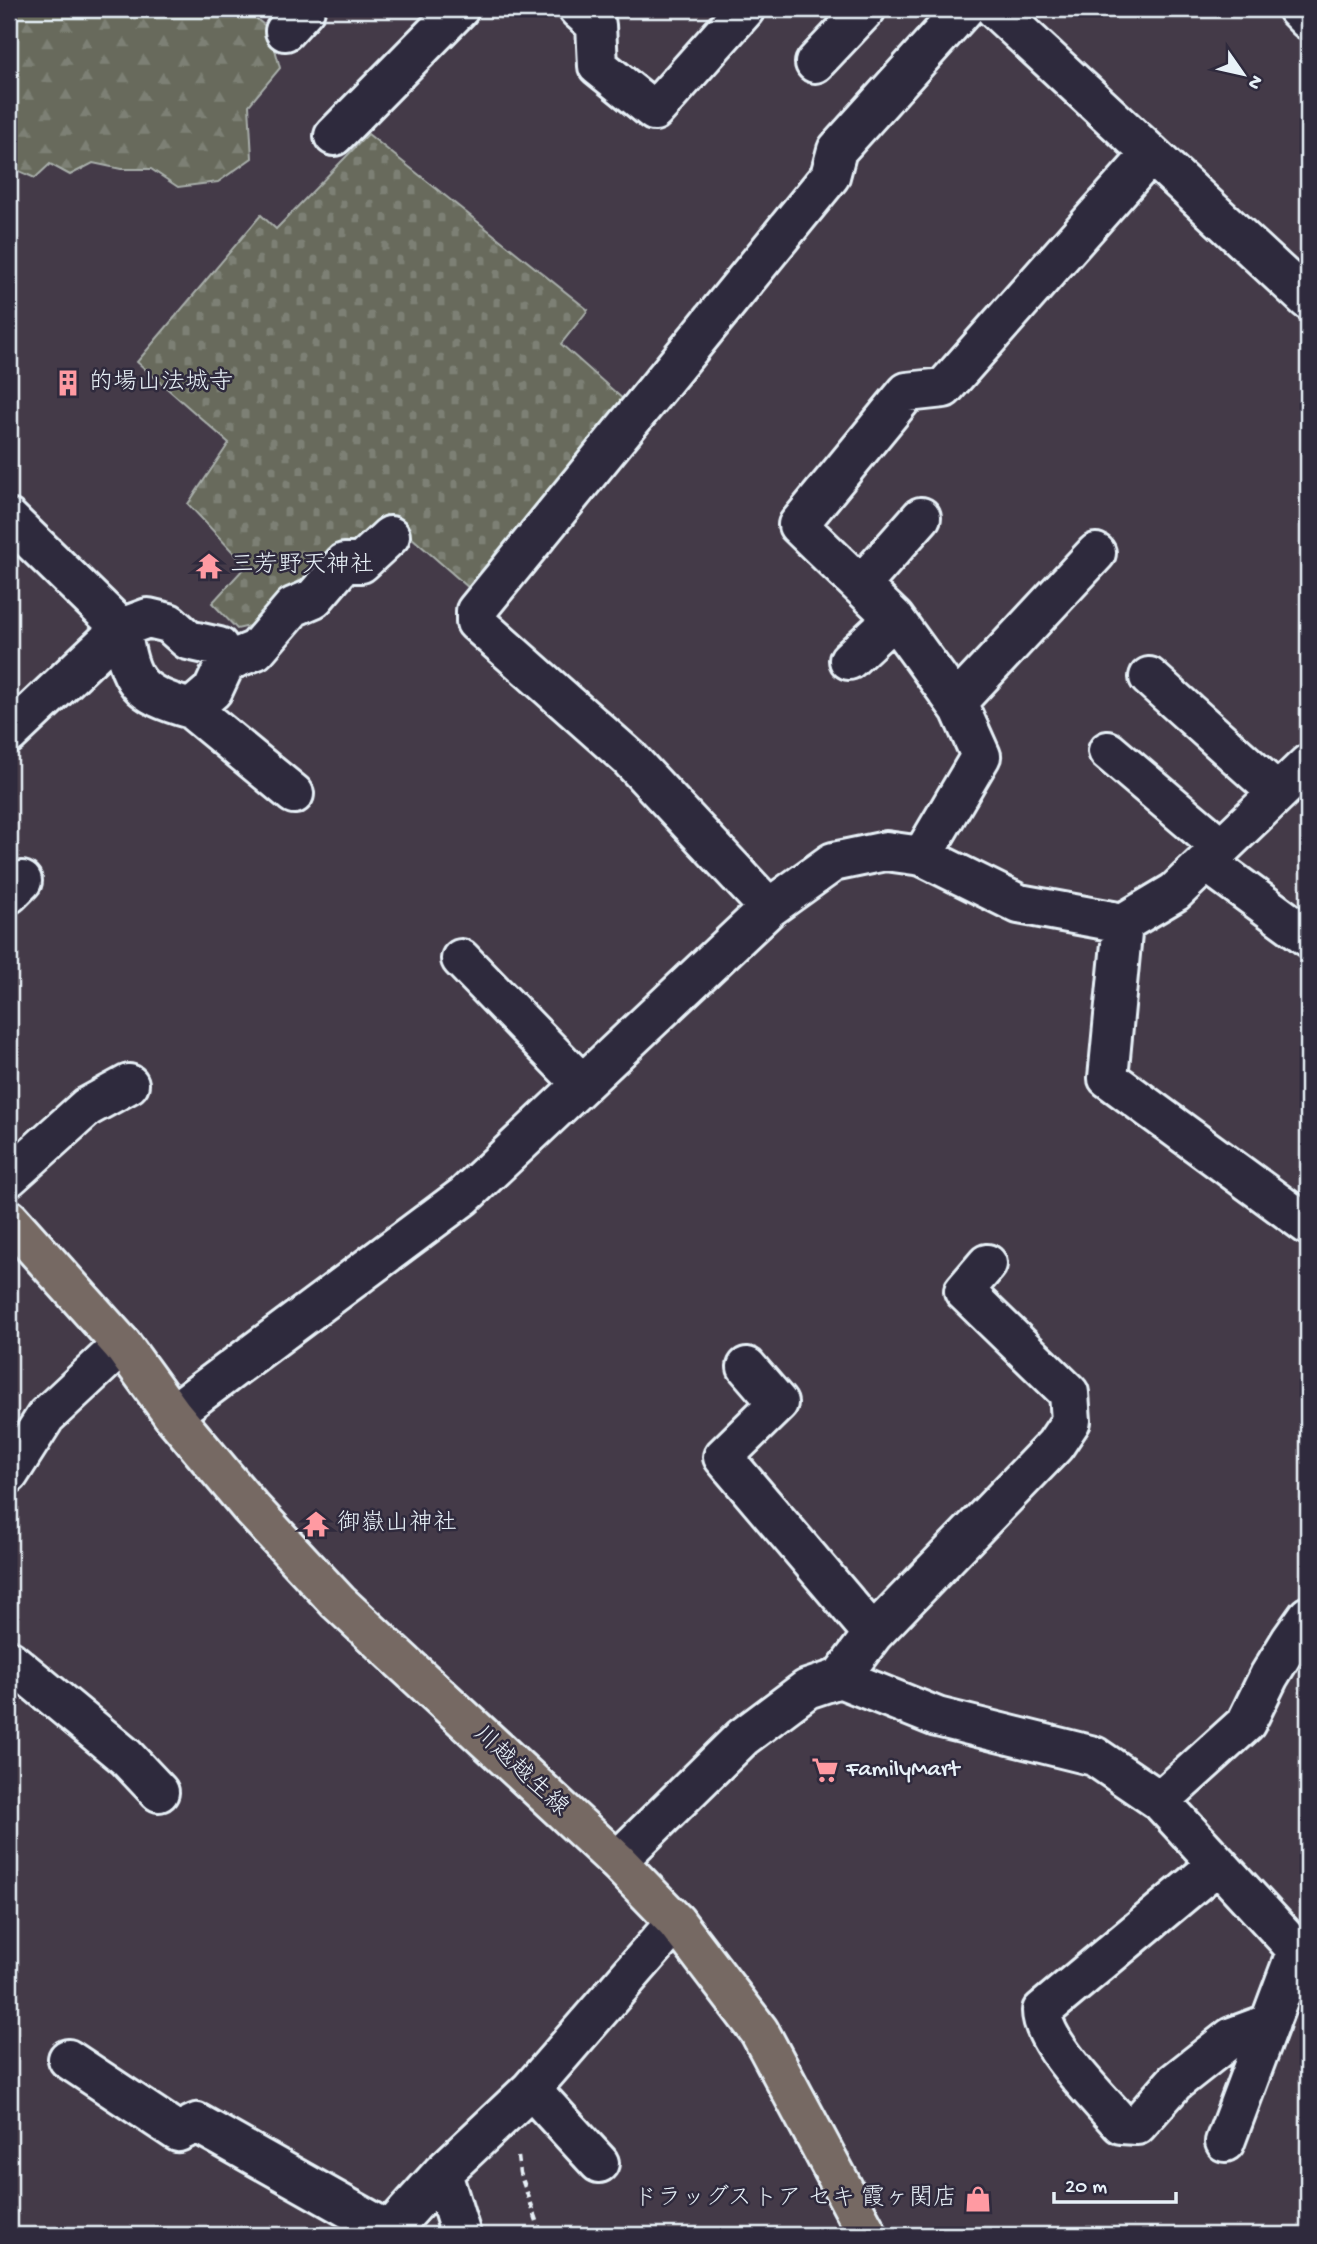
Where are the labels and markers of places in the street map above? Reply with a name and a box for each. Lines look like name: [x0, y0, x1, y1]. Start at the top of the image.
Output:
building icon: 的場山法城寺: [53, 368, 83, 398]
place label: 的場山法城寺: [89, 368, 233, 398]
temple icon: 三芳野天神社: [194, 551, 224, 581]
place label: 三芳野天神社: [230, 551, 374, 581]
temple icon: 御嶽山神社: [301, 1509, 331, 1539]
place label: 御嶽山神社: [337, 1509, 457, 1539]
supermarket icon: FamilyMart: [810, 1755, 840, 1785]
place label: FamilyMart: [845, 1756, 961, 1785]
place label: ドラッグストア セキ 霞ヶ関店: [633, 2184, 957, 2214]
shop icon: ドラッグストア セキ 霞ヶ関店: [963, 2184, 993, 2214]

